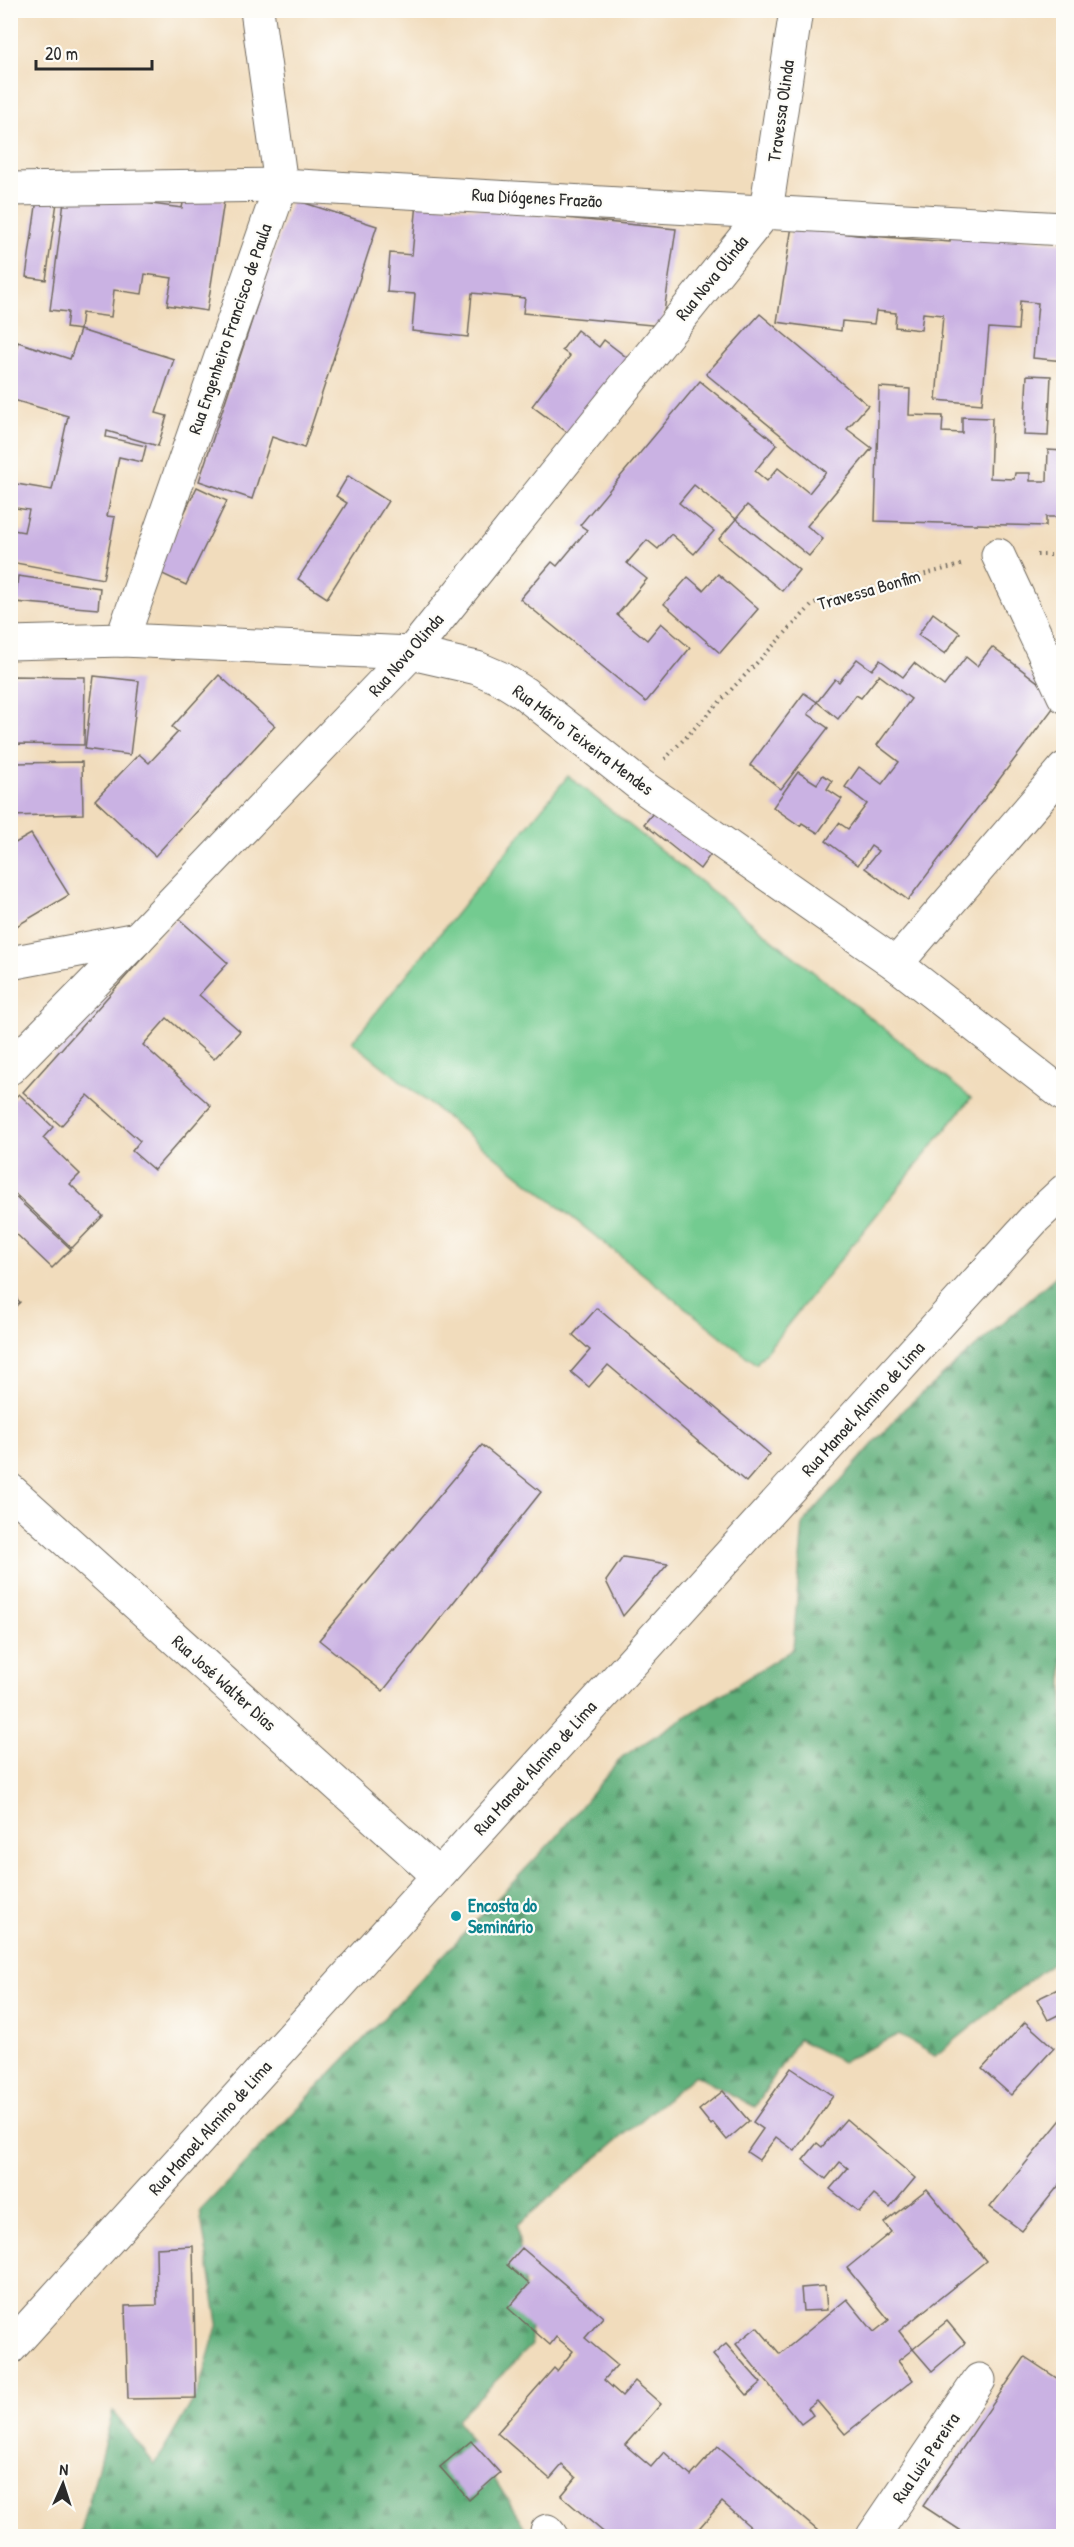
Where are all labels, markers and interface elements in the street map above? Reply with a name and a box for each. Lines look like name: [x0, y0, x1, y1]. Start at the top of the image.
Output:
scale bar: [36, 33, 152, 71]
text: 20 m: [45, 41, 78, 66]
street label: Travessa Olinda: [761, 58, 800, 164]
street label: Rua Diógenes Frazão: [471, 182, 603, 213]
street label: Rua Engenheiro Francisco de Paula: [182, 220, 277, 438]
street label: Rua Nova Olinda: [670, 230, 754, 326]
street label: Travessa Bonfim: [815, 563, 923, 616]
street label: Rua Nova Olinda: [362, 608, 449, 702]
street label: Rua Mário Teixeira Mendes: [508, 678, 659, 801]
street label: Rua Manoel Almino de Lima: [795, 1336, 930, 1482]
street label: Rua José Walter Dias: [167, 1629, 282, 1736]
street label: Rua Manoel Almino de Lima: [467, 1695, 602, 1841]
place label: Encosta do Seminário: [468, 1893, 538, 1939]
marker: Encosta do Seminário: [449, 1909, 463, 1923]
street label: Rua Manoel Almino de Lima: [142, 2055, 277, 2201]
street label: Rua Luiz Pereira: [886, 2408, 965, 2508]
north arrow: [33, 2454, 93, 2514]
text: N: [59, 2458, 69, 2480]

